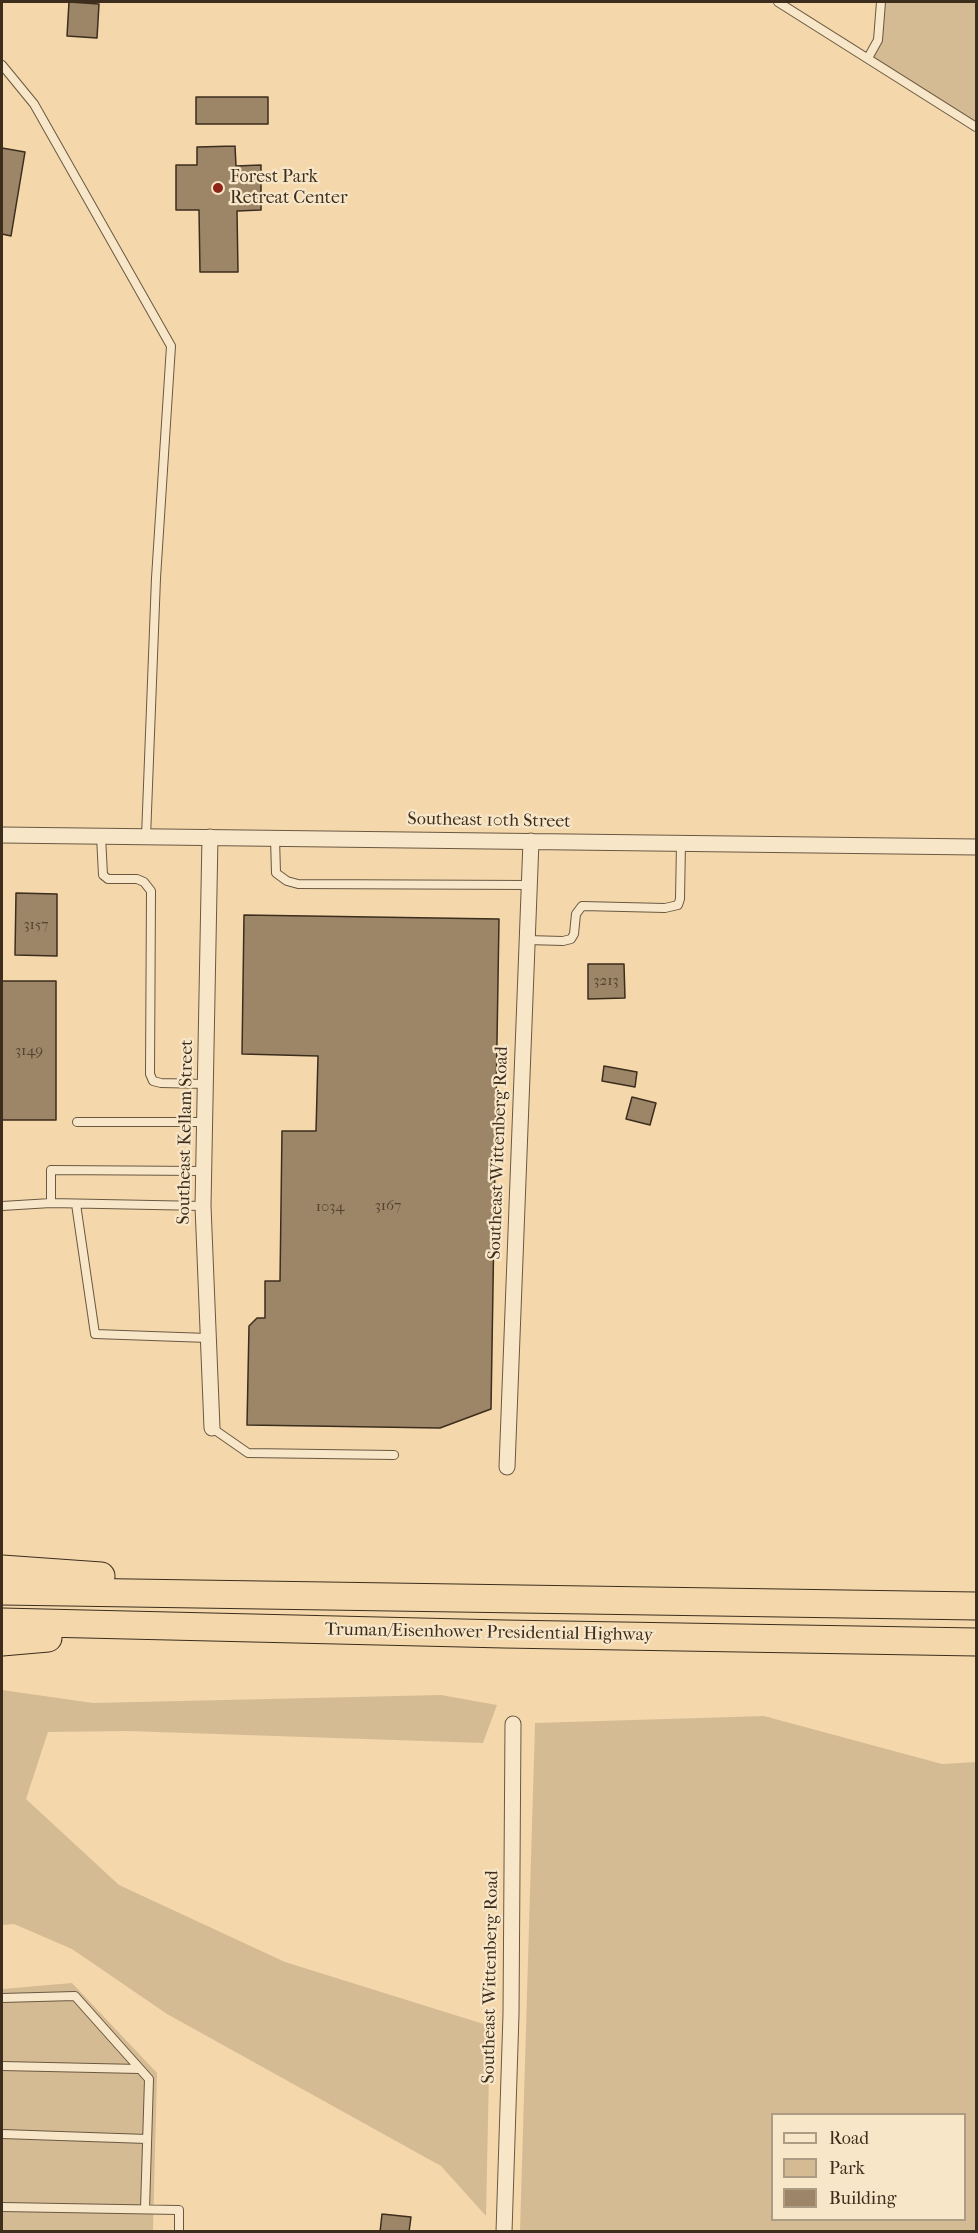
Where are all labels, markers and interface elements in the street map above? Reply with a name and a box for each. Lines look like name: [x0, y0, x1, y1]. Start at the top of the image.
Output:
place label: Forest Park Retreat Center: [230, 167, 348, 210]
marker: Forest Park Retreat Center: [211, 181, 225, 195]
street label: Southeast 10th Street: [407, 809, 571, 833]
house number: 3157: [23, 916, 49, 934]
house number: 3213: [593, 972, 619, 990]
street label: Southeast Kellam Street: [174, 1039, 198, 1225]
house number: 3149: [15, 1042, 43, 1060]
street label: Southeast Wittenberg Road: [484, 1046, 514, 1260]
house number: 3167: [375, 1197, 401, 1215]
house number: 1034: [316, 1198, 344, 1216]
street label: Truman/Eisenhower Presidential Highway: [325, 1619, 653, 1647]
street label: Southeast Wittenberg Road: [478, 1870, 504, 2084]
legend: [771, 2113, 966, 2221]
text: Road: [829, 2128, 869, 2149]
text: Park: [829, 2158, 865, 2179]
text: Building: [829, 2188, 896, 2209]

